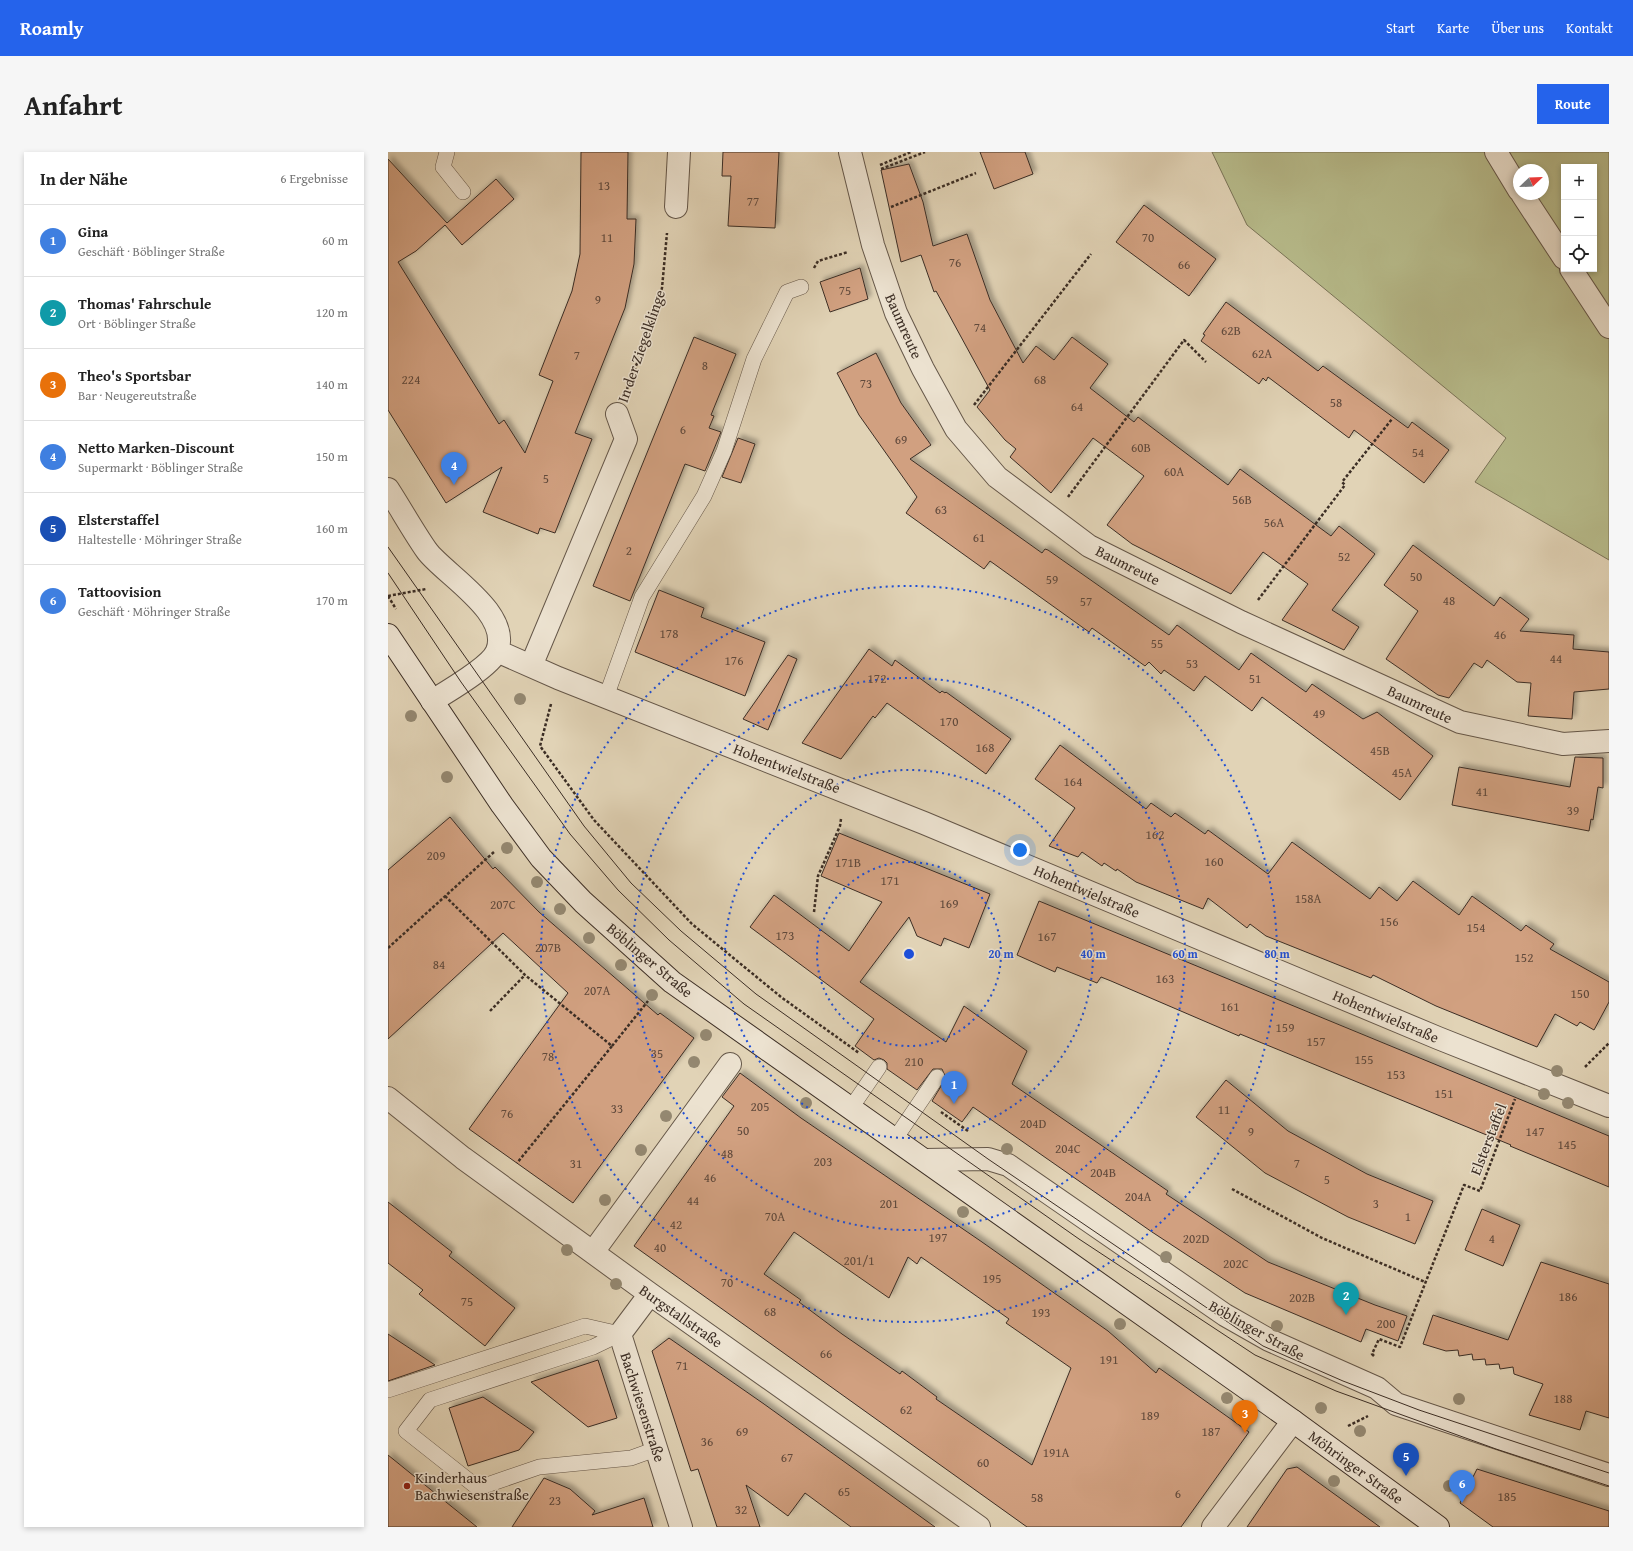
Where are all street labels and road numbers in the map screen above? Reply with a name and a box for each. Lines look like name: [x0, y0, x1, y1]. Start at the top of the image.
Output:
street label: In der Ziegelklinge: [612, 287, 670, 405]
street label: Baumreute: [880, 290, 928, 362]
street label: Baumreute: [1092, 540, 1164, 590]
street label: Baumreute: [1384, 680, 1456, 728]
street label: Hohentwielstraße: [730, 738, 844, 798]
street label: Hohentwielstraße: [1031, 859, 1143, 923]
street label: Böblinger Straße: [603, 918, 697, 1002]
street label: Hohentwielstraße: [1330, 984, 1442, 1048]
street label: Elsterstaffel: [1465, 1100, 1511, 1178]
street label: Burgstallstraße: [635, 1280, 727, 1352]
street label: Böblinger Straße: [1205, 1295, 1309, 1365]
street label: Bachwiesenstraße: [615, 1350, 671, 1464]
street label: Möhringer Straße: [1304, 1425, 1408, 1509]

